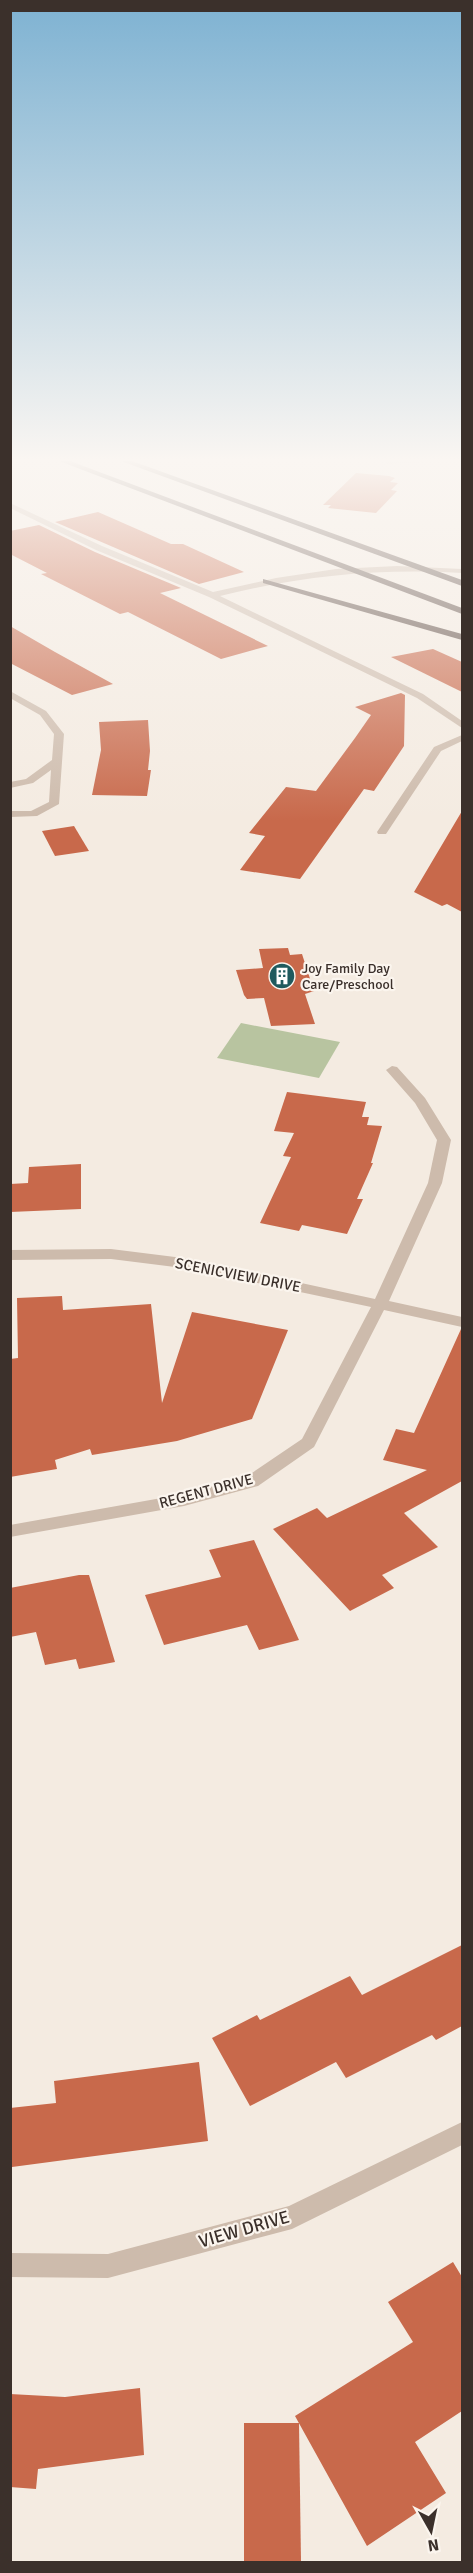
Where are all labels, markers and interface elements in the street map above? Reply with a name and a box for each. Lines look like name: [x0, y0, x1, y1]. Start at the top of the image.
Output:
place label: Joy Family Day Care/Preschool: [302, 960, 394, 993]
building icon: Joy Family Day Care/Preschool: [267, 961, 297, 991]
street label: SCENICVIEW DRIVE: [174, 1254, 302, 1296]
street label: REGENT DRIVE: [157, 1470, 255, 1512]
street label: VIEW DRIVE: [196, 2206, 292, 2252]
north arrow: [401, 2501, 461, 2561]
text: N: [426, 2534, 440, 2556]

